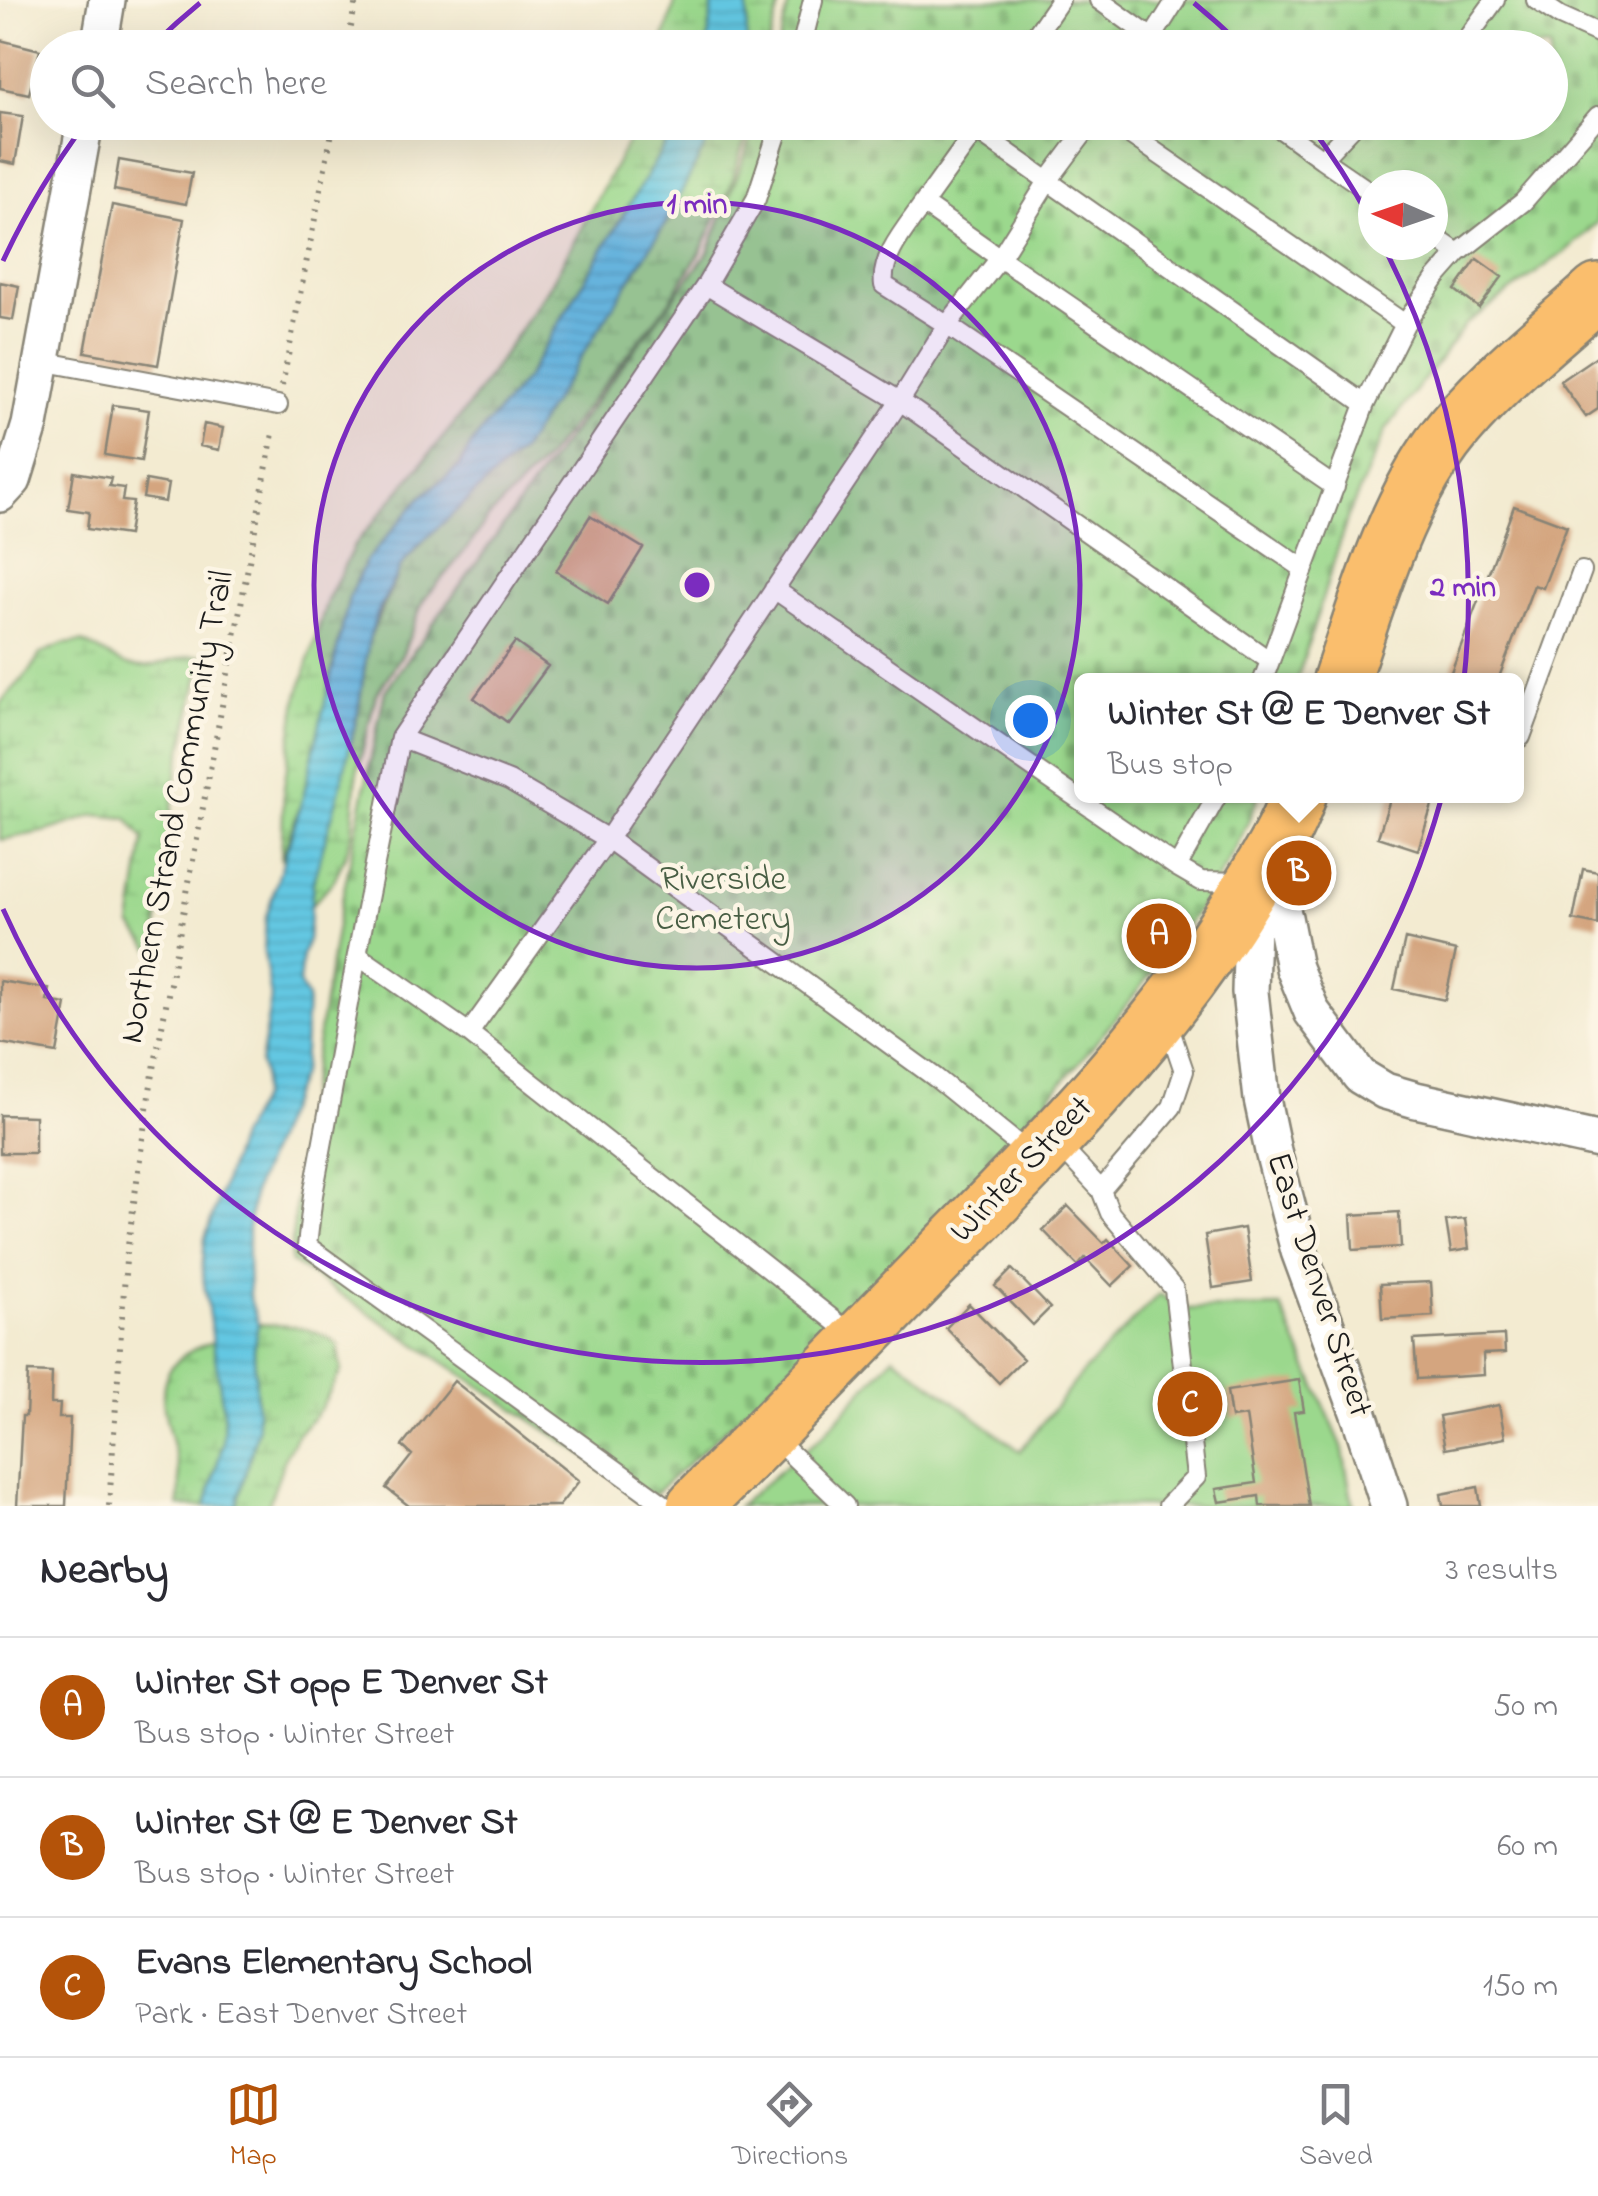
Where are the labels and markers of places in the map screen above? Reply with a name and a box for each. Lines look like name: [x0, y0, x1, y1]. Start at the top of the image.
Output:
centre of rings: [679, 567, 715, 603]
pin: B: [1266, 836, 1332, 910]
pin: A: [1126, 898, 1192, 974]
pin: C: [1158, 1366, 1222, 1442]

